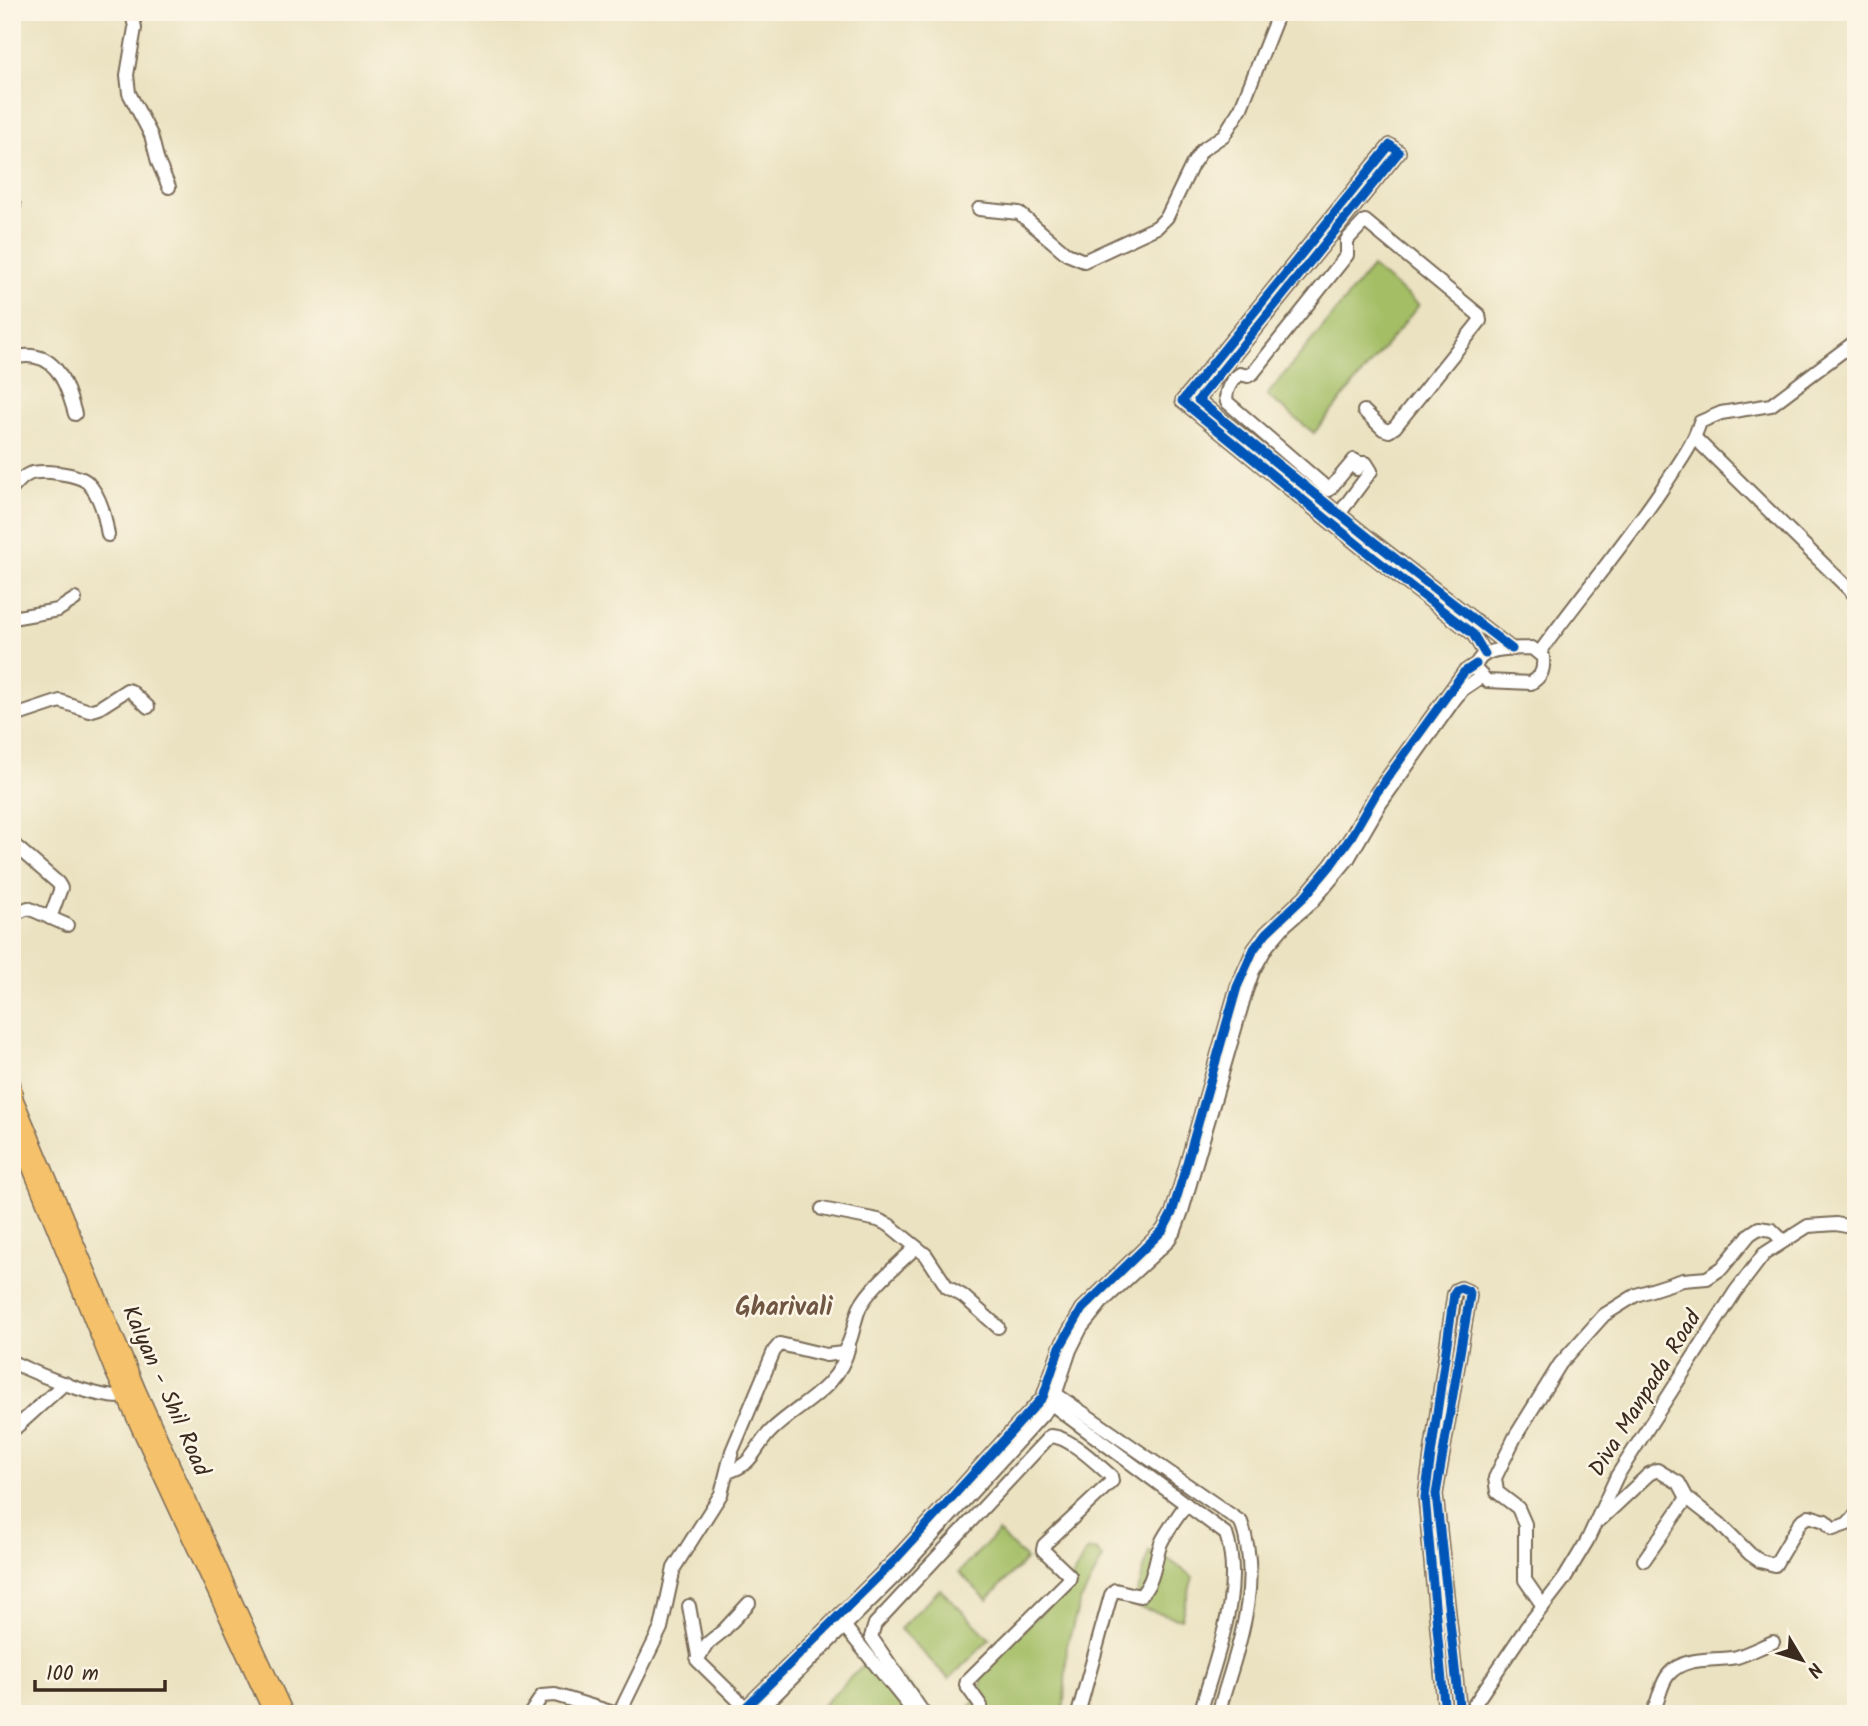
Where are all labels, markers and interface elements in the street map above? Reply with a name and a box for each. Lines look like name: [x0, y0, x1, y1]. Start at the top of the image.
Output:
district label: Gharivali: [735, 1287, 834, 1329]
street label: Kalyan - Shil Road: [111, 1300, 219, 1483]
street label: Diva Manpada Road: [1580, 1303, 1712, 1484]
north arrow: [1766, 1624, 1836, 1694]
scale bar: [35, 1649, 164, 1693]
text: N: [1798, 1655, 1829, 1683]
text: 100 m: [46, 1658, 99, 1691]

